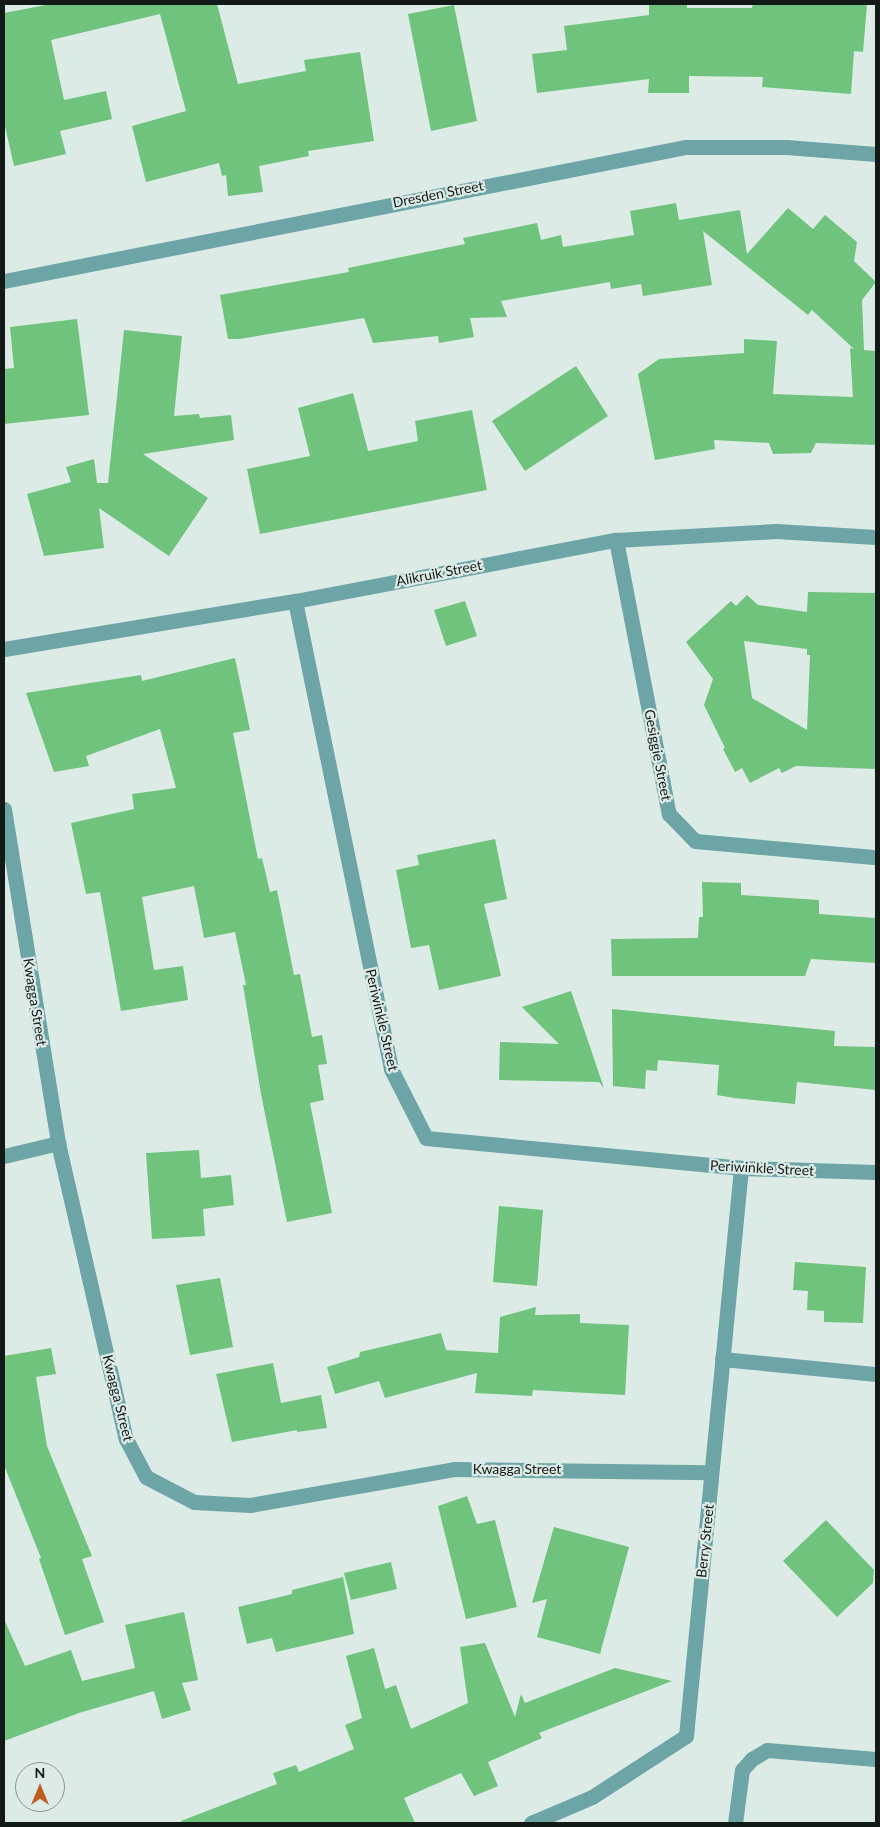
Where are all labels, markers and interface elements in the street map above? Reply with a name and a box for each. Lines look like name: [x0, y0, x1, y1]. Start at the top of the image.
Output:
street label: Dresden Street: [391, 177, 485, 211]
street label: Alikruik Street: [395, 556, 483, 590]
street label: Gesiggie Street: [641, 708, 675, 802]
street label: Kwagga Street: [20, 957, 50, 1047]
street label: Periwinkle Street: [362, 967, 402, 1073]
street label: Periwinkle Street: [709, 1157, 815, 1179]
street label: Kwagga Street: [99, 1353, 137, 1443]
street label: Kwagga Street: [473, 1461, 561, 1477]
street label: Berry Street: [693, 1503, 717, 1579]
north arrow: [15, 1762, 65, 1812]
text: N: [35, 1764, 45, 1781]

